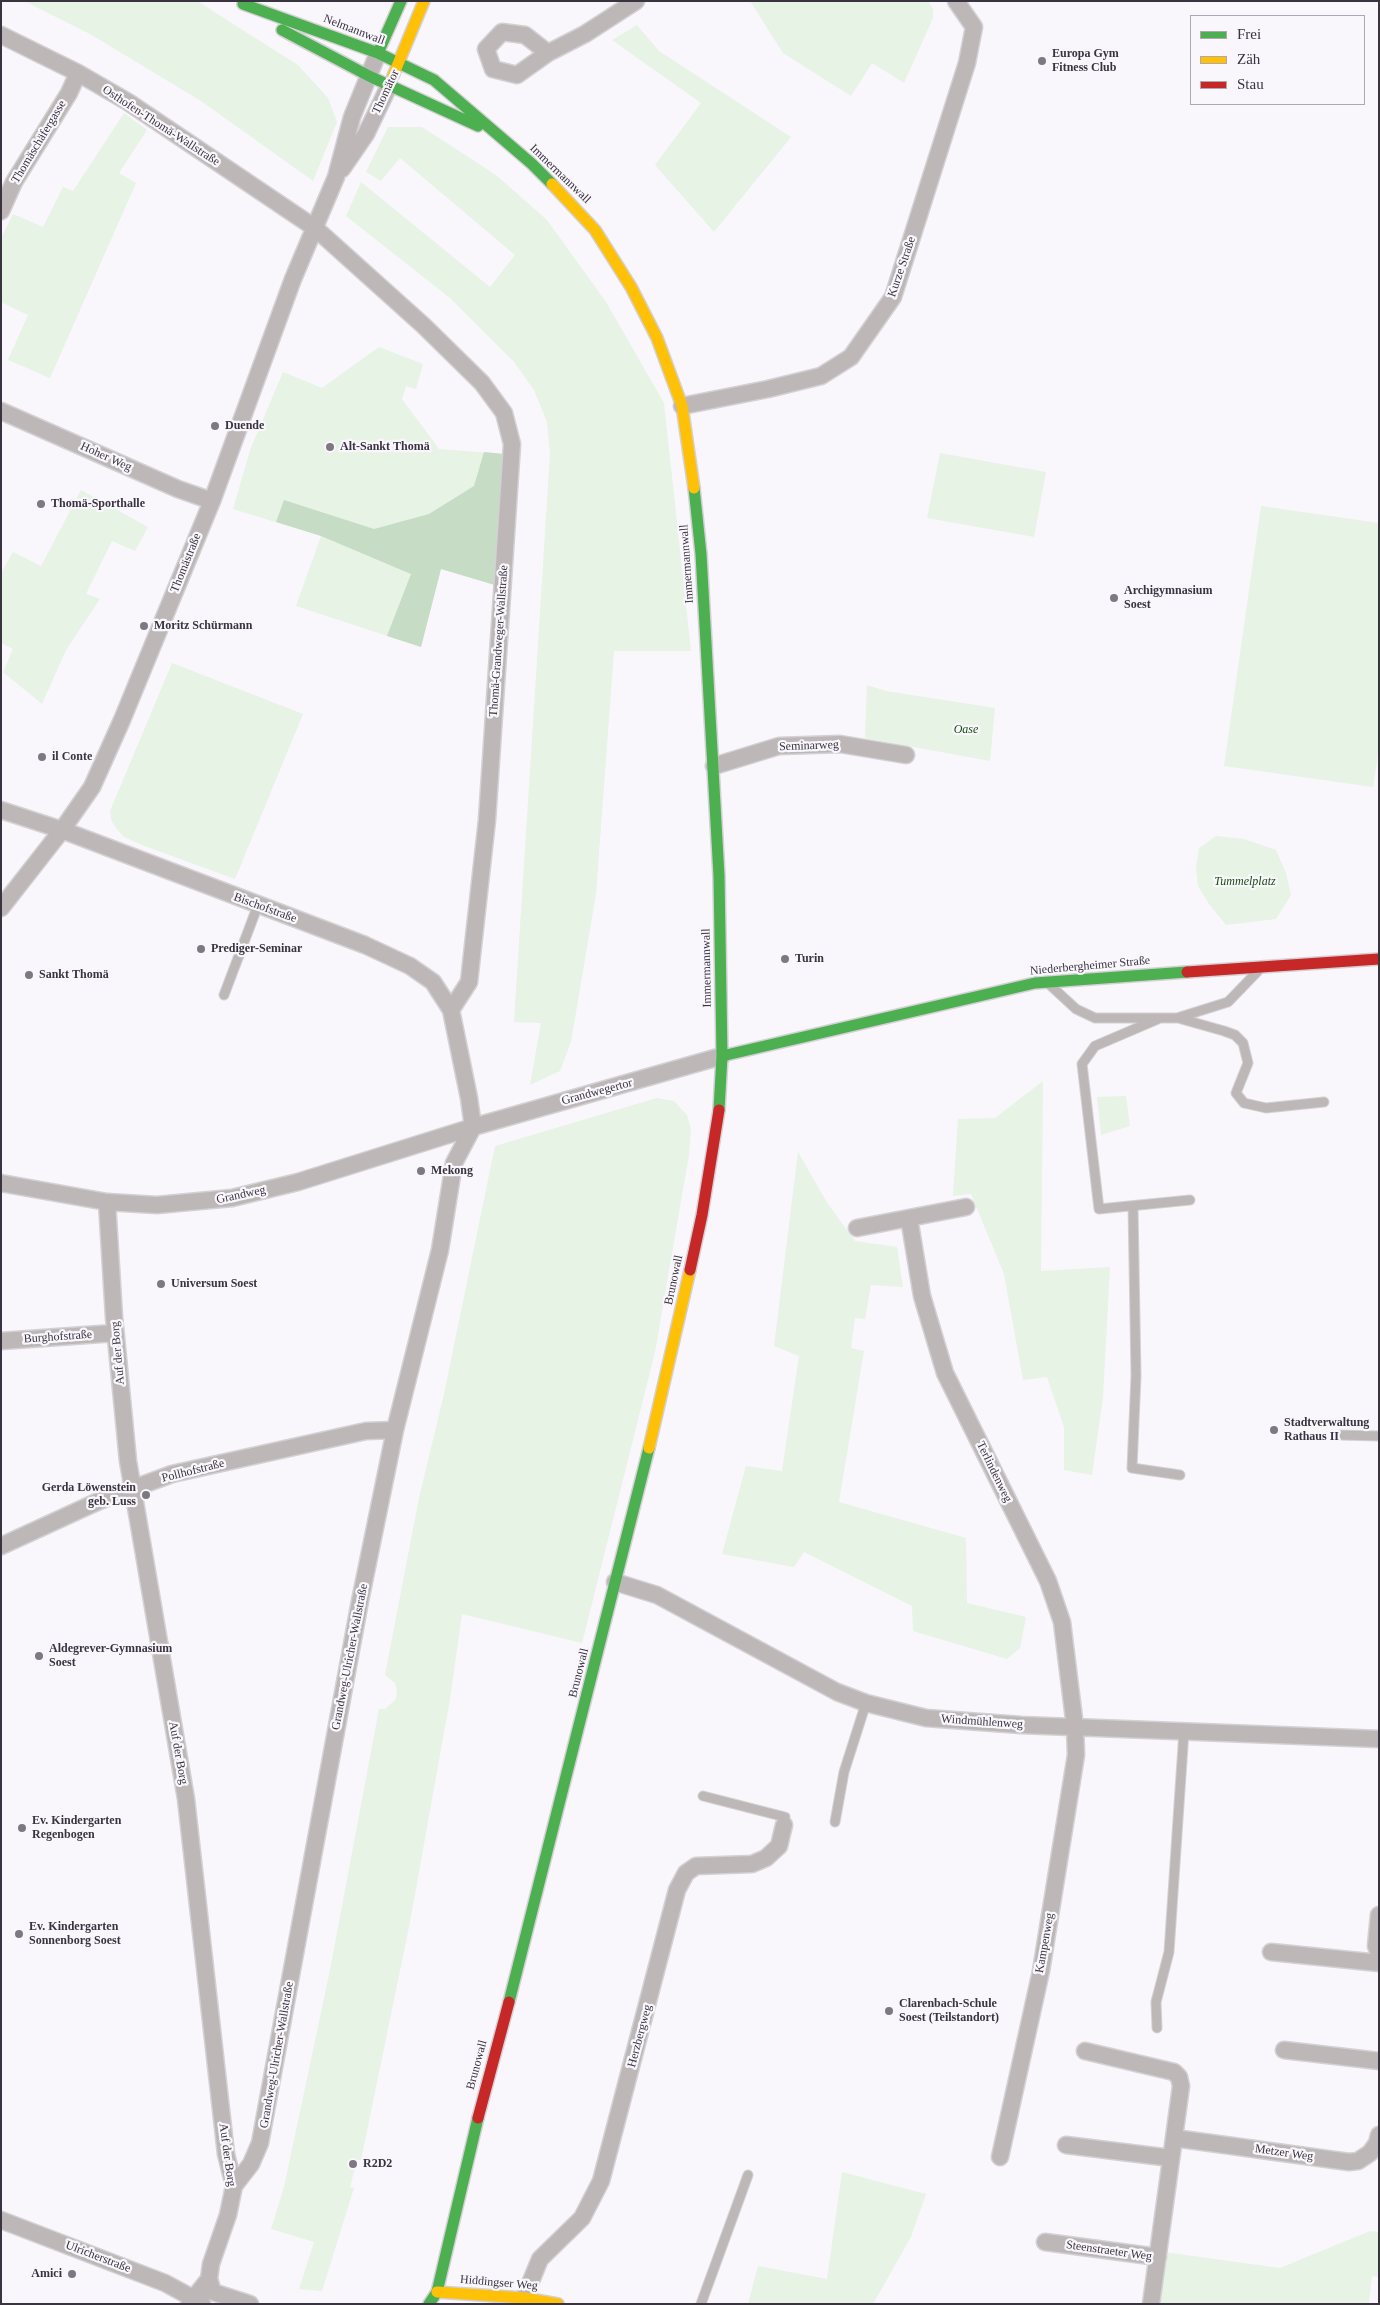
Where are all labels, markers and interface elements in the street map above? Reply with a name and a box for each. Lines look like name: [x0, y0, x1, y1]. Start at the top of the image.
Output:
street label: Nelmannwall: [321, 12, 387, 48]
legend: [1190, 15, 1365, 105]
text: Frei: [1237, 26, 1261, 42]
place label: Europa Gym Fitness Club: [1052, 47, 1119, 75]
text: Zäh: [1237, 51, 1260, 67]
marker: Europa Gym Fitness Club: [1036, 55, 1048, 67]
street label: Thomätor: [369, 68, 403, 116]
text: Stau: [1237, 76, 1264, 92]
street label: Osthofen-Thomä-Wallstraße: [100, 83, 222, 169]
street label: Thomäschäfergasse: [9, 98, 69, 186]
street label: Immermannwall: [526, 141, 594, 207]
street label: Kurze Straße: [885, 235, 919, 299]
place label: Duende: [225, 419, 264, 433]
marker: Duende: [209, 420, 221, 432]
street label: Hoher Weg: [78, 439, 134, 475]
place label: Alt-Sankt Thomä: [340, 440, 430, 454]
marker: Alt-Sankt Thomä: [324, 441, 336, 453]
place label: Thomä-Sporthalle: [51, 497, 145, 511]
marker: Thomä-Sporthalle: [35, 498, 47, 510]
street label: Immermannwall: [677, 524, 697, 604]
street label: Thomästraße: [168, 531, 204, 595]
street label: Thomä-Grandweger-Wallstraße: [487, 565, 511, 717]
place label: Archigymnasium Soest: [1124, 584, 1212, 612]
marker: Archigymnasium Soest: [1108, 592, 1120, 604]
place label: Moritz Schürmann: [154, 619, 252, 633]
marker: Moritz Schürmann: [138, 620, 150, 632]
park label: Oase: [954, 723, 978, 737]
street label: Seminarweg: [779, 738, 839, 754]
place label: il Conte: [52, 750, 92, 764]
marker: il Conte: [36, 751, 48, 763]
park label: Tummelplatz: [1214, 875, 1276, 889]
street label: Bischofstraße: [232, 890, 298, 926]
street label: Immermannwall: [699, 928, 715, 1008]
place label: Prediger-Seminar: [211, 942, 302, 956]
marker: Prediger-Seminar: [195, 943, 207, 955]
place label: Turin: [795, 952, 824, 966]
marker: Turin: [779, 953, 791, 965]
street label: Niederbergheimer Straße: [1029, 954, 1151, 978]
place label: Sankt Thomä: [39, 968, 109, 982]
marker: Sankt Thomä: [23, 969, 35, 981]
street label: Grandwegertor: [560, 1076, 634, 1108]
place label: Mekong: [431, 1164, 473, 1178]
marker: Mekong: [415, 1165, 427, 1177]
street label: Grandweg: [215, 1183, 267, 1207]
street label: Brunowall: [662, 1254, 686, 1306]
place label: Universum Soest: [171, 1277, 257, 1291]
marker: Universum Soest: [155, 1278, 167, 1290]
street label: Auf der Borg: [108, 1321, 128, 1385]
street label: Burghofstraße: [23, 1327, 93, 1347]
place label: Stadtverwaltung Rathaus II: [1284, 1416, 1369, 1444]
marker: Stadtverwaltung Rathaus II: [1268, 1424, 1280, 1436]
street label: Terlindenweg: [973, 1439, 1015, 1505]
street label: Pollhofstraße: [160, 1456, 226, 1486]
place label: Gerda Löwenstein geb. Luss: [42, 1481, 136, 1509]
marker: Gerda Löwenstein geb. Luss: [140, 1489, 152, 1501]
street label: Grandweg-Ulricher-Wallstraße: [329, 1583, 371, 1731]
place label: Aldegrever-Gymnasium Soest: [49, 1642, 172, 1670]
street label: Brunowall: [566, 1647, 592, 1699]
marker: Aldegrever-Gymnasium Soest: [33, 1650, 45, 1662]
street label: Windmühlenweg: [941, 1712, 1023, 1732]
street label: Auf der Borg: [165, 1720, 191, 1786]
place label: Ev. Kindergarten Regenbogen: [32, 1814, 121, 1842]
marker: Ev. Kindergarten Regenbogen: [16, 1822, 28, 1834]
street label: Kampenweg: [1033, 1912, 1057, 1974]
place label: Ev. Kindergarten Sonnenborg Soest: [29, 1920, 121, 1948]
marker: Ev. Kindergarten Sonnenborg Soest: [13, 1928, 25, 1940]
street label: Grandweg-Ulricher-Wallstraße: [257, 1981, 297, 2129]
place label: Clarenbach-Schule Soest (Teilstandort): [899, 1997, 999, 2025]
street label: Herzbergweg: [625, 2003, 655, 2069]
marker: Clarenbach-Schule Soest (Teilstandort): [883, 2005, 895, 2017]
street label: Brunowall: [463, 2039, 491, 2091]
street label: Auf der Borg: [215, 2122, 239, 2188]
street label: Metzer Weg: [1254, 2142, 1314, 2164]
place label: R2D2: [363, 2157, 392, 2171]
marker: R2D2: [347, 2158, 359, 2170]
street label: Ulricherstraße: [63, 2238, 133, 2276]
street label: Steenstraeter Weg: [1065, 2238, 1153, 2264]
place label: Amici: [31, 2267, 62, 2281]
marker: Amici: [66, 2268, 78, 2280]
street label: Hiddingser Weg: [460, 2272, 538, 2294]

